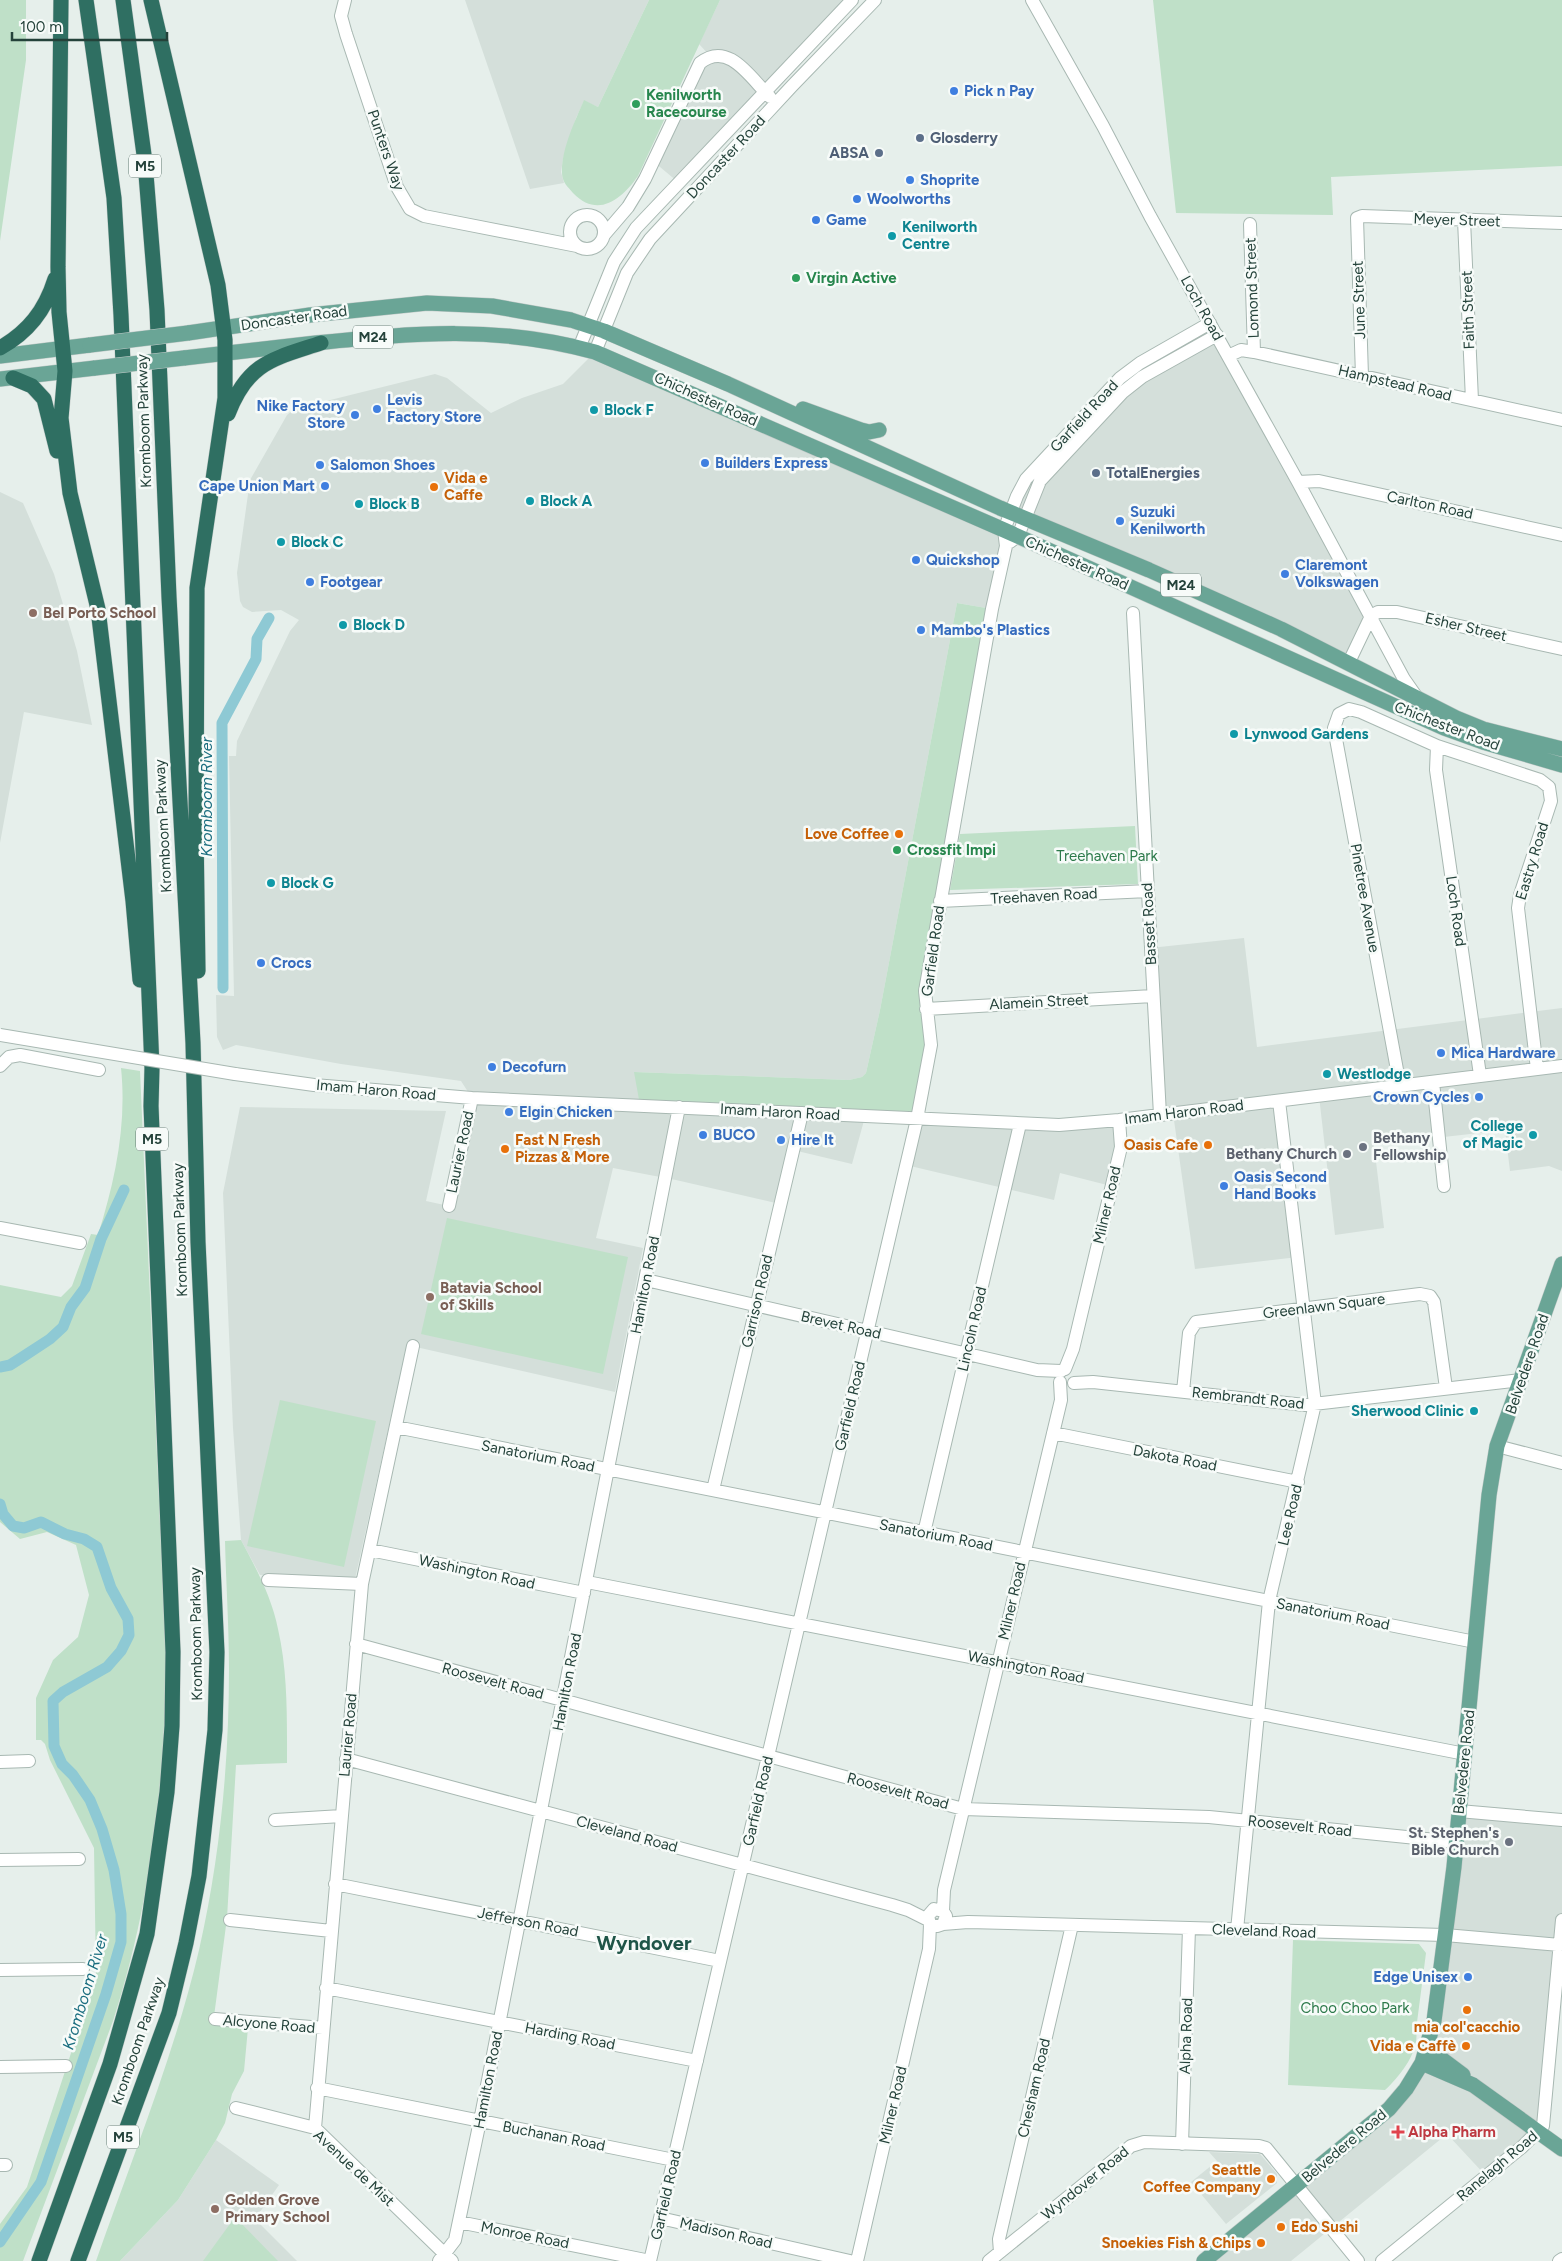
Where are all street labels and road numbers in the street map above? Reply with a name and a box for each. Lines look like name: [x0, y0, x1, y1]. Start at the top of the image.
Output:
street label: Punters Way: [364, 107, 408, 193]
street label: Doncaster Road: [683, 112, 769, 202]
road number: M5: [129, 154, 161, 178]
street label: Meyer Street: [1413, 209, 1501, 231]
street label: Lomond Street: [1241, 237, 1263, 339]
street label: June Street: [1349, 260, 1369, 339]
street label: Faith Street: [1458, 270, 1478, 350]
street label: Loch Road: [1177, 272, 1227, 344]
street label: Doncaster Road: [240, 302, 348, 334]
road number: M24: [353, 326, 393, 348]
street label: Kromboom Parkway: [133, 354, 155, 488]
street label: Hampstead Road: [1336, 361, 1454, 405]
street label: Chichester Road: [651, 368, 761, 430]
street label: Garfield Road: [1046, 376, 1122, 456]
street label: Carlton Road: [1385, 487, 1475, 523]
street label: Chichester Road: [1022, 532, 1132, 594]
road number: M24: [1161, 574, 1201, 596]
street label: Esher Street: [1423, 609, 1509, 645]
street label: Chichester Road: [1392, 698, 1502, 754]
street label: Kromboom Parkway: [151, 759, 175, 893]
street label: Eastry Road: [1512, 820, 1552, 902]
street label: Pinetree Avenue: [1347, 842, 1383, 954]
street label: Loch Road: [1442, 874, 1470, 948]
street label: Basset Road: [1138, 882, 1160, 966]
street label: Treehaven Road: [990, 884, 1098, 908]
street label: Garfield Road: [918, 904, 948, 998]
street label: Alamein Street: [989, 990, 1090, 1014]
street label: Imam Haron Road: [315, 1076, 437, 1104]
street label: Imam Haron Road: [1123, 1096, 1245, 1128]
street label: Imam Haron Road: [719, 1100, 841, 1124]
street label: Laurier Road: [442, 1109, 478, 1195]
road number: M5: [136, 1128, 168, 1150]
street label: Kromboom Parkway: [169, 1163, 191, 1297]
street label: Milner Road: [1089, 1164, 1125, 1246]
street label: Hamilton Road: [627, 1234, 663, 1336]
street label: Garrison Road: [738, 1253, 776, 1349]
street label: Lincoln Road: [954, 1285, 990, 1373]
street label: Greenlawn Square: [1262, 1290, 1386, 1322]
street label: Brevet Road: [799, 1307, 883, 1343]
street label: Belvedere Road: [1501, 1311, 1553, 1417]
street label: Garfield Road: [831, 1359, 869, 1453]
street label: Rembrandt Road: [1191, 1383, 1305, 1413]
street label: Sanatorium Road: [480, 1436, 596, 1476]
street label: Dakota Road: [1131, 1441, 1219, 1475]
street label: Lee Road: [1274, 1483, 1306, 1547]
street label: Sanatorium Road: [878, 1515, 994, 1555]
street label: Washington Road: [417, 1551, 537, 1593]
street label: Milner Road: [994, 1560, 1030, 1642]
street label: Kromboom Parkway: [186, 1567, 206, 1701]
street label: Sanatorium Road: [1275, 1594, 1391, 1634]
street label: Hamilton Road: [549, 1631, 585, 1733]
street label: Washington Road: [966, 1647, 1086, 1687]
street label: Roosevelt Road: [440, 1659, 546, 1703]
street label: Laurier Road: [335, 1692, 361, 1778]
street label: Belvedere Road: [1450, 1709, 1478, 1815]
street label: Garfield Road: [739, 1754, 777, 1848]
street label: Roosevelt Road: [845, 1769, 951, 1813]
street label: Cleveland Road: [574, 1812, 680, 1856]
street label: Roosevelt Road: [1247, 1812, 1353, 1840]
street label: Jefferson Road: [476, 1903, 580, 1941]
street label: Cleveland Road: [1212, 1920, 1316, 1942]
street label: Kromboom Parkway: [108, 1975, 168, 2107]
street label: Alpha Road: [1176, 1997, 1196, 2075]
street label: Alcyone Road: [222, 2011, 316, 2037]
street label: Harding Road: [523, 2018, 617, 2054]
street label: Hamilton Road: [470, 2029, 506, 2131]
street label: Chesham Road: [1014, 2037, 1054, 2139]
street label: Milner Road: [875, 2064, 911, 2146]
street label: Belvedere Road: [1298, 2105, 1390, 2187]
street label: Buchanan Road: [501, 2117, 607, 2155]
road number: M5: [107, 2126, 139, 2148]
street label: Avenue de Mist: [310, 2126, 398, 2210]
street label: Ranelagh Road: [1453, 2127, 1541, 2205]
street label: Wyndover Road: [1038, 2142, 1132, 2224]
street label: Garfield Road: [647, 2148, 685, 2242]
street label: Madison Road: [678, 2214, 774, 2252]
street label: Monroe Road: [479, 2218, 571, 2252]

